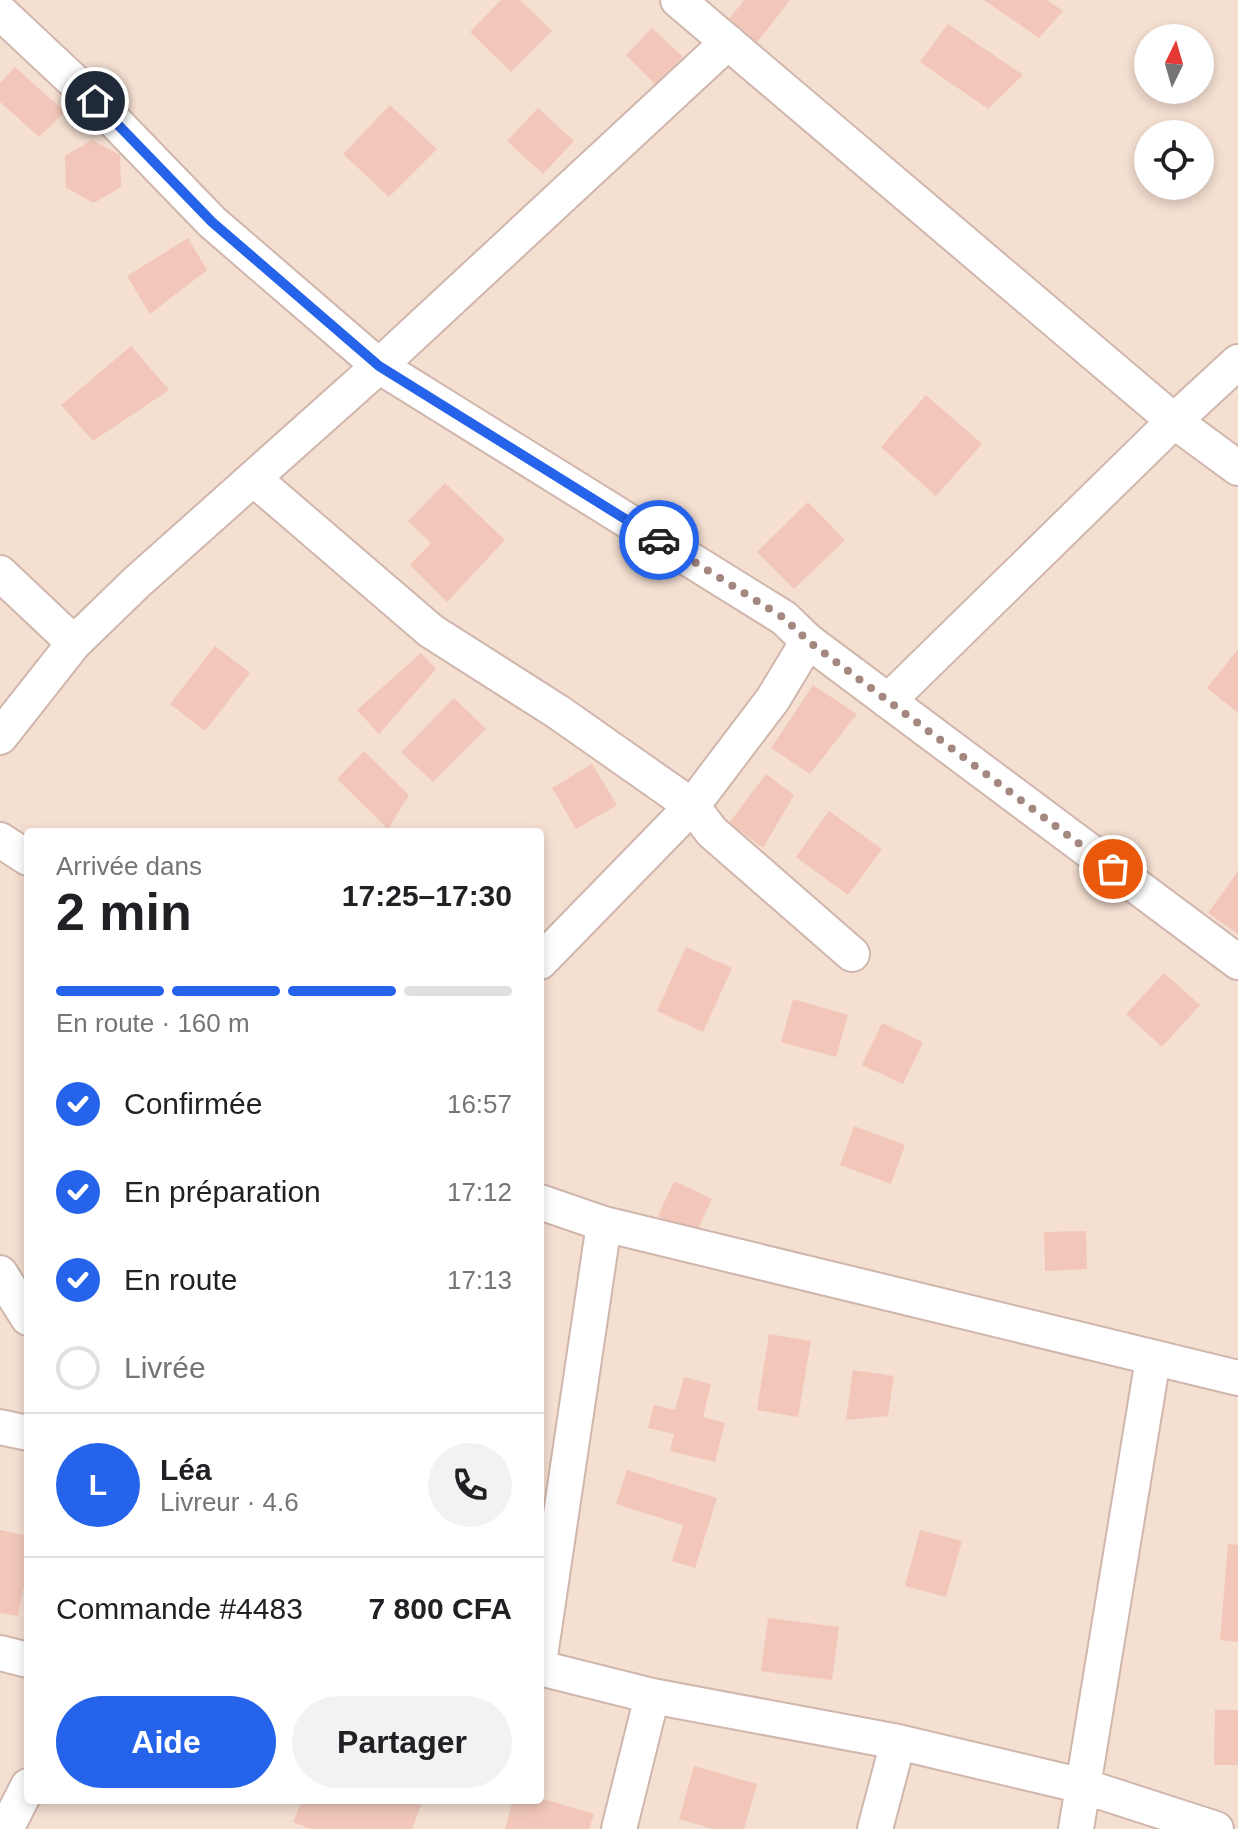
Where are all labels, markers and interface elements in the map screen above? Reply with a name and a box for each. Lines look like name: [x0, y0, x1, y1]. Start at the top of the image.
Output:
north arrow: [1134, 24, 1214, 104]
map controls: [1134, 24, 1214, 200]
pin: [61, 67, 129, 135]
icon: home: [73, 79, 117, 123]
button: locate: [1134, 120, 1214, 200]
courier: [619, 500, 699, 580]
icon: car: [637, 518, 681, 562]
pin: [1079, 835, 1147, 903]
icon: bag: [1091, 847, 1135, 891]
text: Arrivée dans: [56, 851, 202, 881]
text: 17:25–17:30: [342, 879, 512, 912]
text: 2 min: [56, 883, 192, 941]
text: En route · 160 m: [56, 1008, 250, 1038]
icon: check: [56, 1082, 100, 1126]
text: Confirmée: [124, 1087, 262, 1120]
text: 16:57: [447, 1089, 512, 1119]
icon: check: [56, 1170, 100, 1214]
text: En préparation: [124, 1175, 321, 1208]
text: 17:12: [447, 1177, 512, 1207]
icon: check: [56, 1258, 100, 1302]
text: En route: [124, 1263, 237, 1296]
text: 17:13: [447, 1265, 512, 1295]
text: Livrée: [124, 1351, 206, 1384]
button: phone: [428, 1443, 512, 1527]
text: Léa: [160, 1453, 212, 1486]
text: L: [89, 1468, 107, 1501]
text: Livreur · 4.6: [160, 1487, 299, 1517]
text: Commande #4483: [56, 1592, 303, 1625]
text: 7 800 CFA: [369, 1592, 512, 1625]
button: Aide: [56, 1696, 276, 1788]
button: Partager: [292, 1696, 512, 1788]

